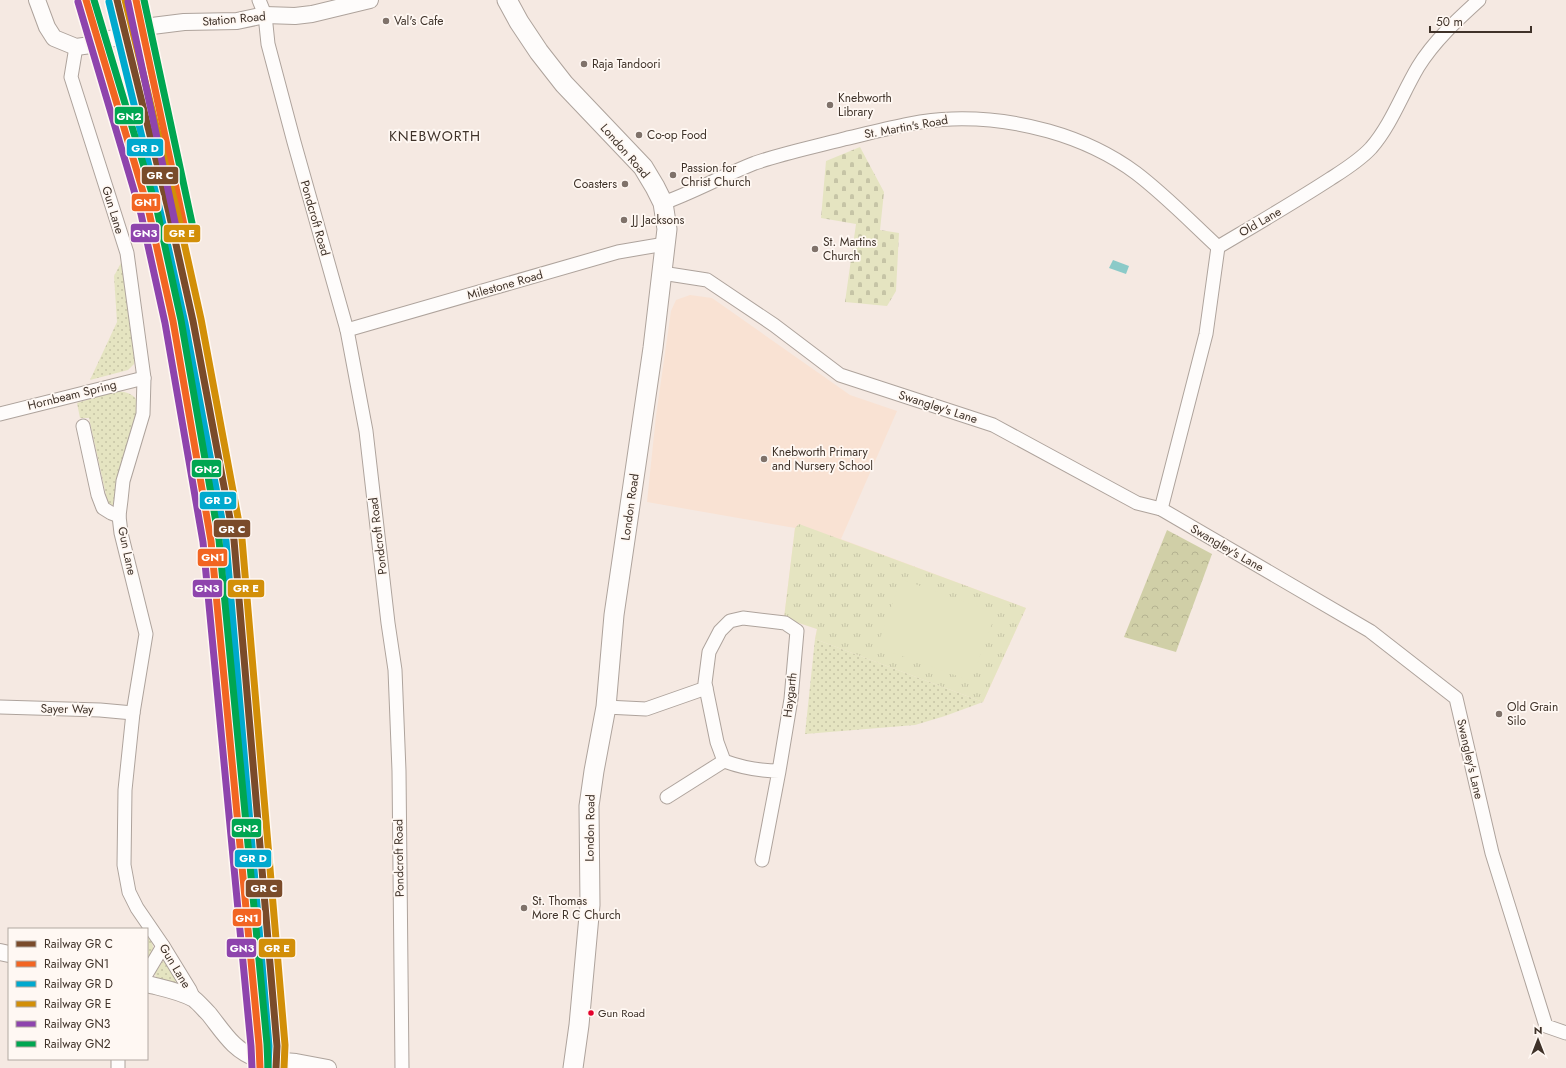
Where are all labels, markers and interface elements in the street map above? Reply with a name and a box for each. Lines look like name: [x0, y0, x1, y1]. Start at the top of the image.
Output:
street label: Station Road: [202, 7, 266, 31]
scale bar: [1430, 8, 1531, 34]
place label: Val's Cafe: [394, 12, 444, 30]
text: 50 m: [1436, 13, 1463, 31]
marker: Val's Cafe: [381, 16, 391, 26]
place label: Raja Tandoori: [592, 55, 661, 73]
marker: Raja Tandoori: [579, 59, 589, 69]
place label: Knebworth Library: [838, 89, 892, 121]
marker: Knebworth Library: [825, 100, 835, 110]
line badge: GN2: [114, 106, 144, 125]
text: GN2: [117, 108, 141, 124]
street label: St. Martin's Road: [863, 111, 949, 143]
street label: London Road: [596, 120, 654, 182]
district label: KNEBWORTH: [389, 126, 481, 146]
place label: Co-op Food: [647, 126, 707, 144]
marker: Co-op Food: [634, 130, 644, 140]
line badge: GR D: [126, 138, 164, 157]
text: GR D: [131, 140, 159, 156]
place label: Passion for Christ Church: [681, 159, 751, 191]
line badge: GR C: [141, 166, 179, 185]
text: GR C: [146, 167, 174, 183]
marker: Passion for Christ Church: [668, 170, 678, 180]
place label: Coasters: [574, 175, 617, 193]
street label: Pondcroft Road: [296, 178, 334, 258]
marker: Coasters: [620, 179, 630, 189]
street label: Gun Lane: [97, 184, 129, 236]
line badge: GN1: [131, 193, 161, 212]
text: GN1: [134, 194, 158, 210]
street label: Old Lane: [1235, 203, 1285, 241]
place label: JJ Jacksons: [630, 211, 684, 229]
marker: JJ Jacksons: [619, 215, 629, 225]
line badge: GN3: [130, 223, 160, 243]
line badge: GR E: [163, 224, 201, 243]
text: GN3: [133, 225, 157, 241]
text: GR E: [169, 225, 195, 241]
place label: St. Martins Church: [823, 233, 877, 265]
marker: St. Martins Church: [810, 244, 820, 254]
street label: Milestone Road: [465, 266, 545, 304]
street label: Hornbeam Spring: [26, 375, 118, 415]
street label: Swangley's Lane: [896, 386, 980, 428]
place label: Knebworth Primary and Nursery School: [772, 443, 873, 475]
marker: Knebworth Primary and Nursery School: [759, 454, 769, 464]
line badge: GN2: [191, 459, 222, 478]
text: GN2: [195, 461, 219, 477]
street label: London Road: [616, 472, 644, 542]
line badge: GR D: [199, 491, 237, 510]
text: GR D: [204, 492, 232, 508]
street label: Pondcroft Road: [364, 496, 392, 576]
line badge: GR C: [213, 519, 251, 538]
street label: Swangley's Lane: [1187, 520, 1267, 576]
text: GR C: [218, 521, 246, 537]
street label: Gun Lane: [113, 525, 141, 577]
line badge: GN1: [197, 548, 228, 567]
text: GN1: [201, 549, 225, 565]
line badge: GN3: [192, 579, 223, 598]
line badge: GR E: [227, 579, 265, 598]
text: GN3: [195, 580, 219, 596]
text: GR E: [233, 580, 259, 596]
street label: Haygarth: [778, 671, 802, 719]
place label: Old Grain Silo: [1507, 698, 1558, 730]
street label: Sayer Way: [40, 700, 94, 718]
marker: Old Grain Silo: [1494, 709, 1504, 719]
street label: Swangley's Lane: [1452, 717, 1488, 801]
street label: London Road: [580, 794, 600, 862]
line badge: GN2: [231, 818, 262, 838]
street label: Pondcroft Road: [389, 819, 409, 897]
text: GN2: [234, 820, 258, 836]
line badge: GR D: [234, 849, 272, 868]
text: GR D: [239, 850, 267, 866]
line badge: GR C: [245, 879, 283, 898]
text: GR C: [250, 880, 278, 896]
place label: St. Thomas More R C Church: [532, 892, 621, 924]
marker: St. Thomas More R C Church: [519, 903, 529, 913]
line badge: GN1: [232, 908, 262, 927]
text: GN1: [235, 910, 259, 926]
legend: [8, 928, 148, 1060]
text: Railway GR C: [44, 935, 113, 953]
line badge: GN3: [226, 938, 257, 958]
line badge: GR E: [258, 938, 296, 958]
street label: Gun Lane: [155, 940, 195, 992]
text: GN3: [230, 940, 254, 956]
text: GR E: [264, 940, 290, 956]
text: Railway GN1: [44, 955, 109, 973]
text: Railway GR D: [44, 975, 113, 993]
text: Railway GR E: [44, 995, 111, 1013]
place label: Gun Road: [598, 1005, 645, 1021]
marker: Gun Road: [586, 1008, 596, 1018]
text: Railway GN3: [44, 1015, 111, 1033]
north arrow: [1518, 1020, 1558, 1060]
text: N: [1534, 1022, 1542, 1038]
text: Railway GN2: [44, 1035, 111, 1053]

